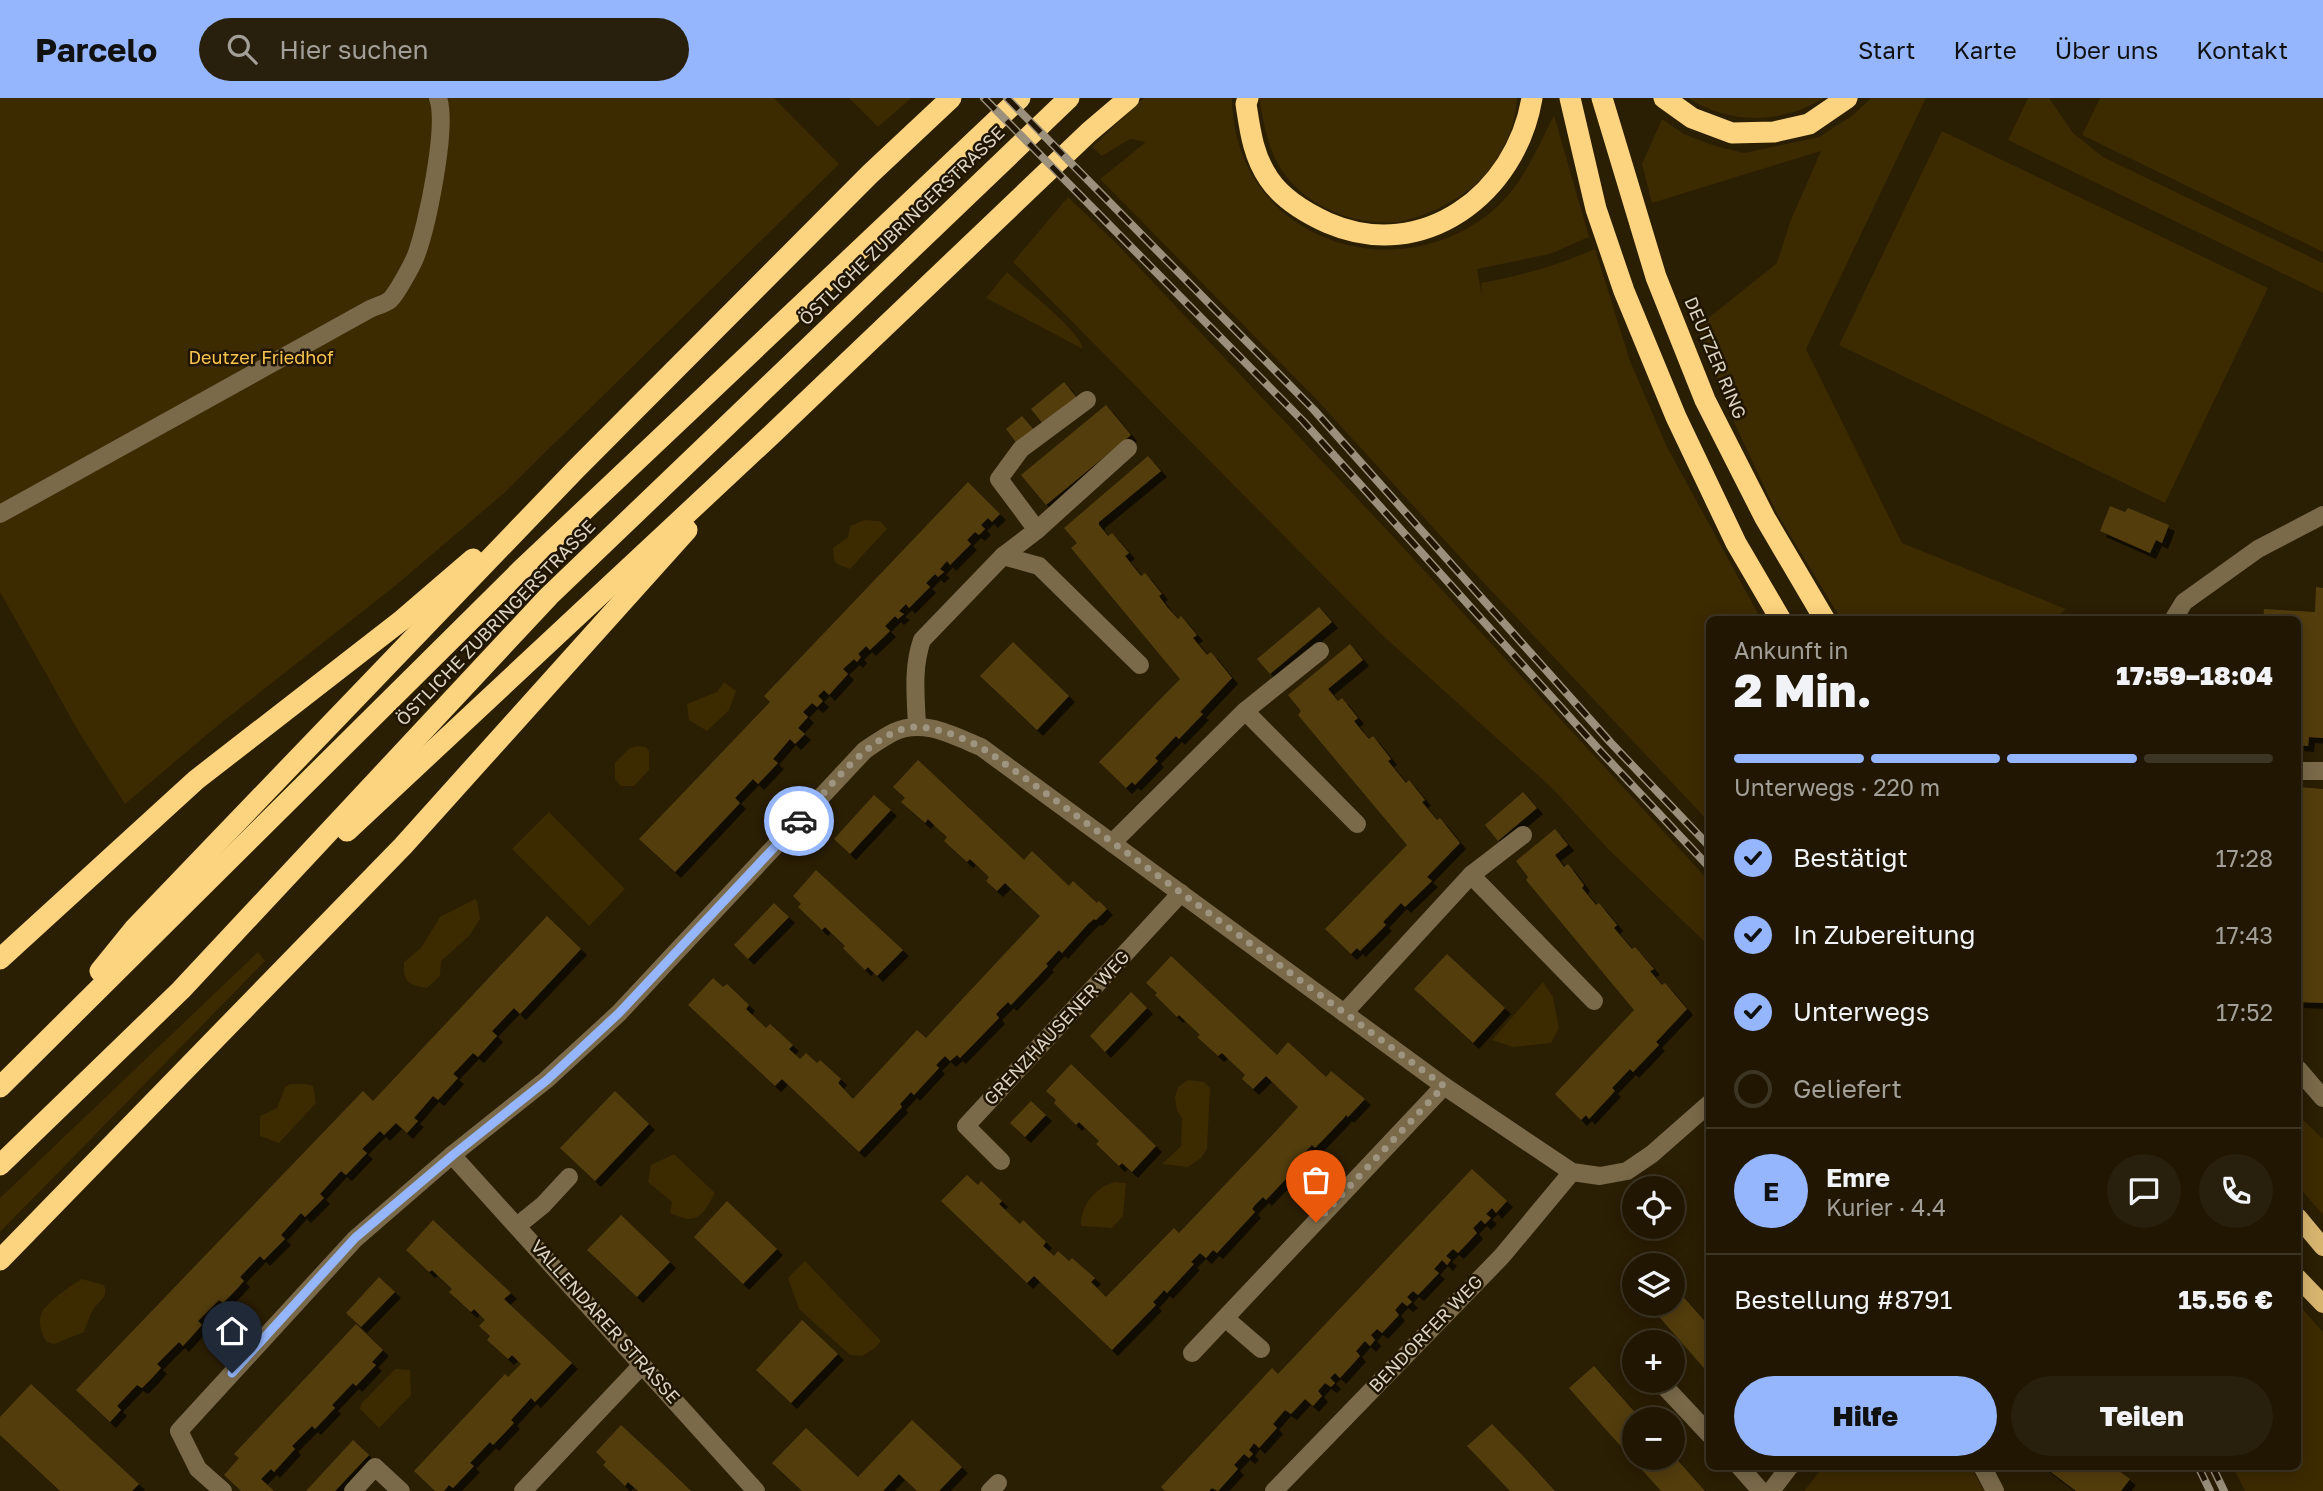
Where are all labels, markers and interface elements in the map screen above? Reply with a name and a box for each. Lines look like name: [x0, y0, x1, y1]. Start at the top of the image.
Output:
search box: [199, 18, 689, 81]
text: Parcelo: [35, 30, 157, 69]
icon: search: [223, 30, 261, 68]
text: Hier suchen: [279, 34, 428, 65]
text: Start: [1858, 35, 1915, 64]
text: Karte: [1953, 35, 2017, 64]
text: Über uns: [2055, 35, 2158, 64]
text: Kontakt: [2196, 35, 2288, 64]
street label: ÖSTLICHE ZUBRINGERSTRASSE: [794, 121, 1009, 329]
street label: DEUTZER RING: [1680, 293, 1752, 422]
park label: Deutzer Friedhof: [189, 346, 334, 368]
street label: ÖSTLICHE ZUBRINGERSTRASSE: [391, 515, 599, 730]
text: Ankunft in: [1734, 636, 1849, 664]
text: 17:59–18:04: [2116, 660, 2273, 691]
text: 2 Min.: [1734, 662, 1872, 717]
text: Unterwegs · 220 m: [1734, 773, 1940, 801]
courier: [764, 786, 834, 856]
icon: car: [780, 802, 818, 840]
icon: check: [1734, 839, 1772, 877]
text: Bestätigt: [1793, 842, 1908, 873]
text: 17:28: [2215, 844, 2273, 872]
icon: check: [1734, 916, 1772, 954]
text: In Zubereitung: [1793, 919, 1976, 950]
text: 17:43: [2215, 921, 2273, 949]
street label: GRENZHAUSENER WEG: [979, 945, 1134, 1109]
icon: check: [1734, 993, 1772, 1031]
text: Unterwegs: [1793, 996, 1930, 1027]
text: 17:52: [2216, 998, 2273, 1026]
text: Geliefert: [1793, 1073, 1902, 1104]
pin: [1286, 1150, 1346, 1222]
button: chat: [2107, 1154, 2181, 1228]
button: phone: [2199, 1154, 2273, 1228]
icon: bag: [1297, 1161, 1335, 1199]
text: Emre: [1826, 1162, 1890, 1193]
map controls: [1622, 1176, 1685, 1470]
button: locate: [1622, 1176, 1685, 1239]
text: E: [1763, 1176, 1779, 1207]
text: Kurier · 4.4: [1826, 1193, 1946, 1221]
street label: VALLENDARER STRASSE: [526, 1235, 685, 1408]
button: layers: [1622, 1253, 1685, 1316]
street label: BENDORFER WEG: [1364, 1270, 1487, 1396]
text: Bestellung #8791: [1734, 1284, 1952, 1315]
text: 15.56 €: [2178, 1284, 2273, 1315]
pin: [202, 1301, 262, 1373]
icon: home: [213, 1312, 251, 1350]
button: +: [1622, 1330, 1685, 1393]
button: Hilfe: [1734, 1376, 1997, 1456]
button: Teilen: [2011, 1376, 2273, 1456]
button: −: [1622, 1407, 1685, 1470]

